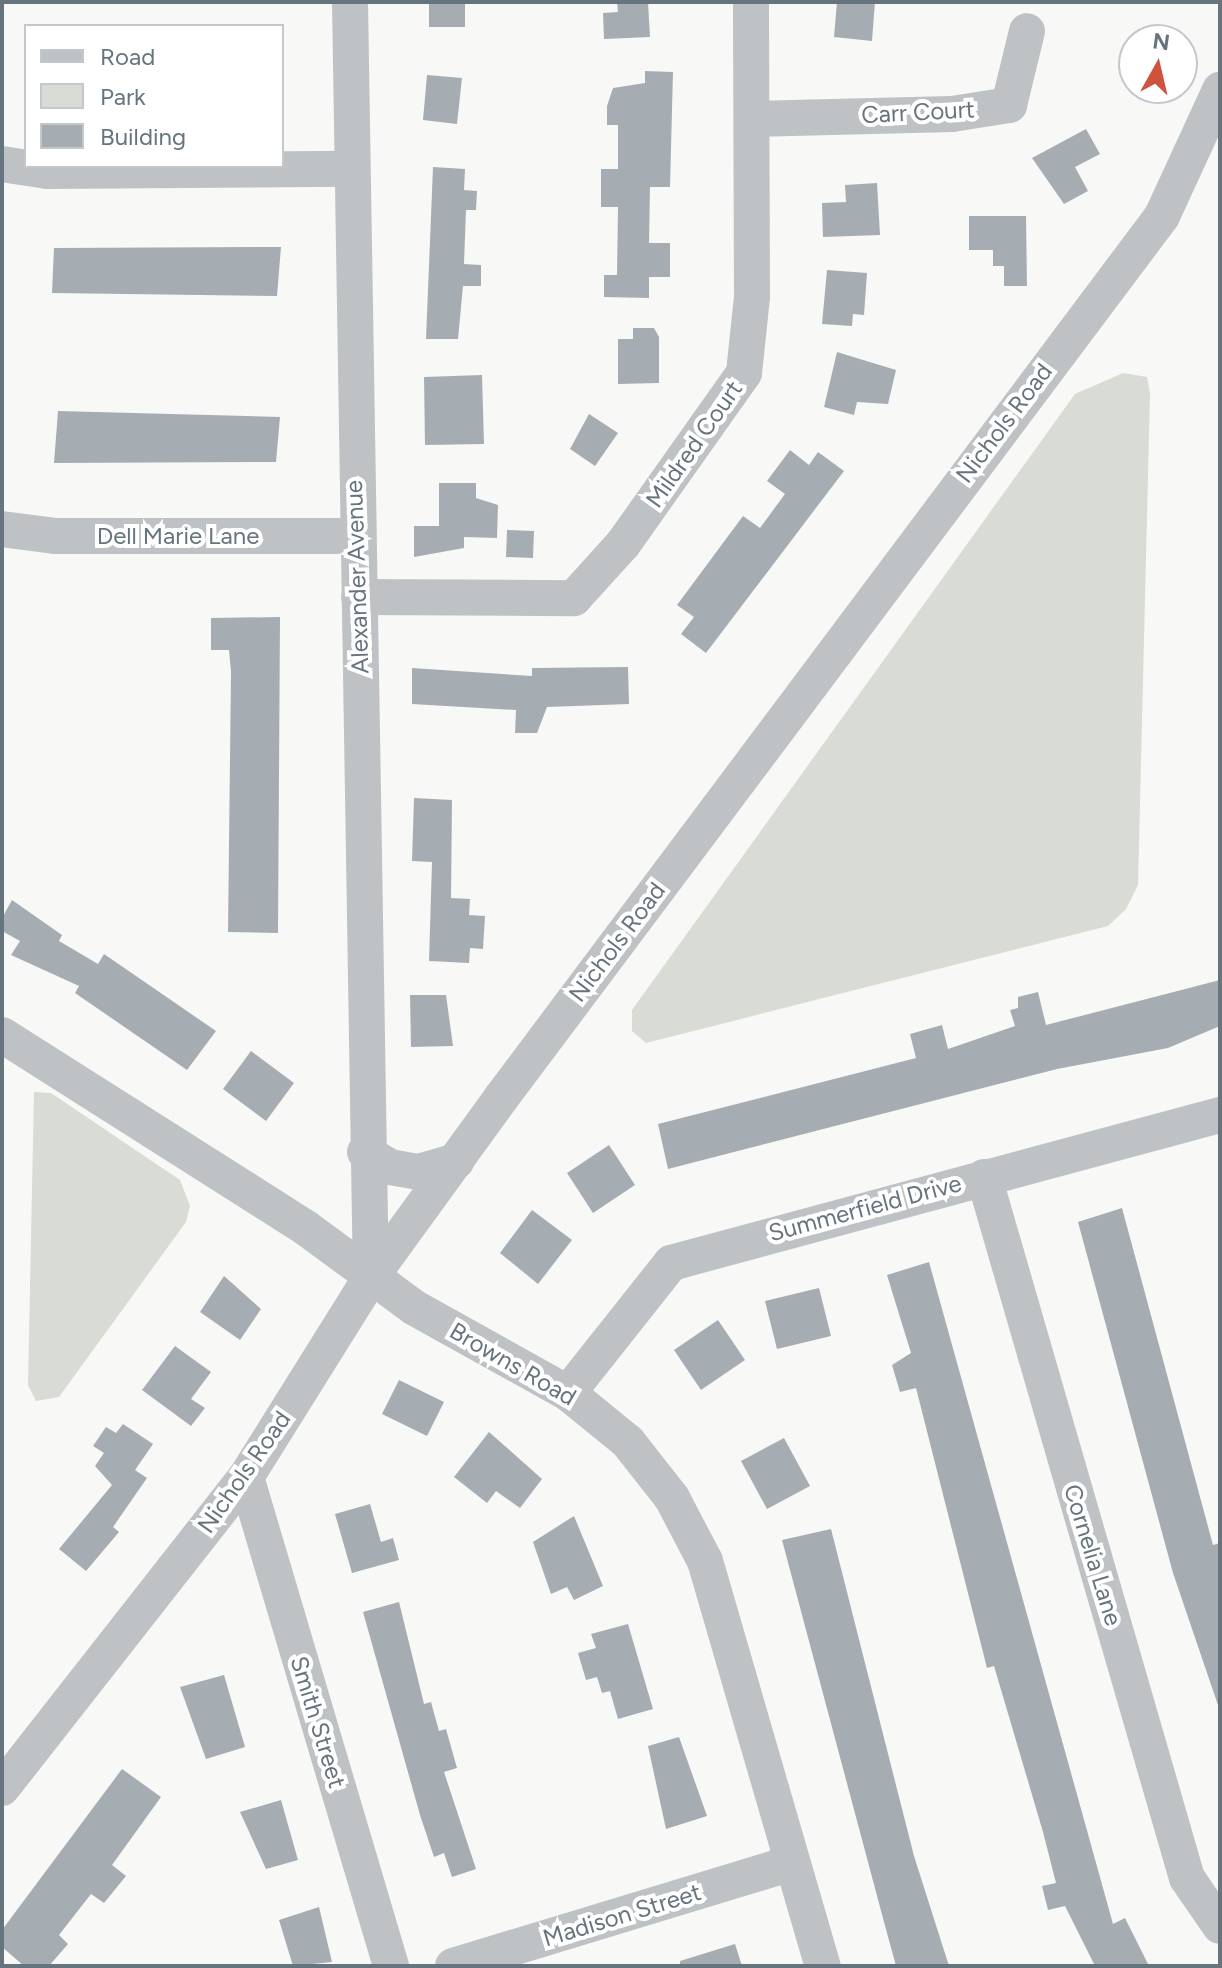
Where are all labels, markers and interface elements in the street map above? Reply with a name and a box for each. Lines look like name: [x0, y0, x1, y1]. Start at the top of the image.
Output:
legend: [24, 24, 284, 168]
north arrow: [1118, 24, 1198, 104]
text: N: [1151, 27, 1171, 56]
text: Road: [100, 42, 155, 71]
text: Park: [100, 82, 146, 111]
street label: Carr Court: [861, 95, 975, 129]
text: Building: [100, 122, 186, 151]
street label: Nichols Road: [950, 358, 1058, 488]
street label: Mildred Court: [640, 375, 748, 513]
street label: Alexander Avenue: [339, 480, 375, 674]
street label: Dell Marie Lane: [97, 522, 259, 550]
street label: Nichols Road: [563, 877, 671, 1007]
street label: Summerfield Drive: [765, 1168, 965, 1248]
street label: Browns Road: [445, 1316, 581, 1412]
street label: Nichols Road: [191, 1406, 297, 1538]
street label: Cornelia Lane: [1058, 1481, 1128, 1629]
street label: Smith Street: [284, 1653, 352, 1791]
street label: Madison Street: [539, 1877, 705, 1953]

